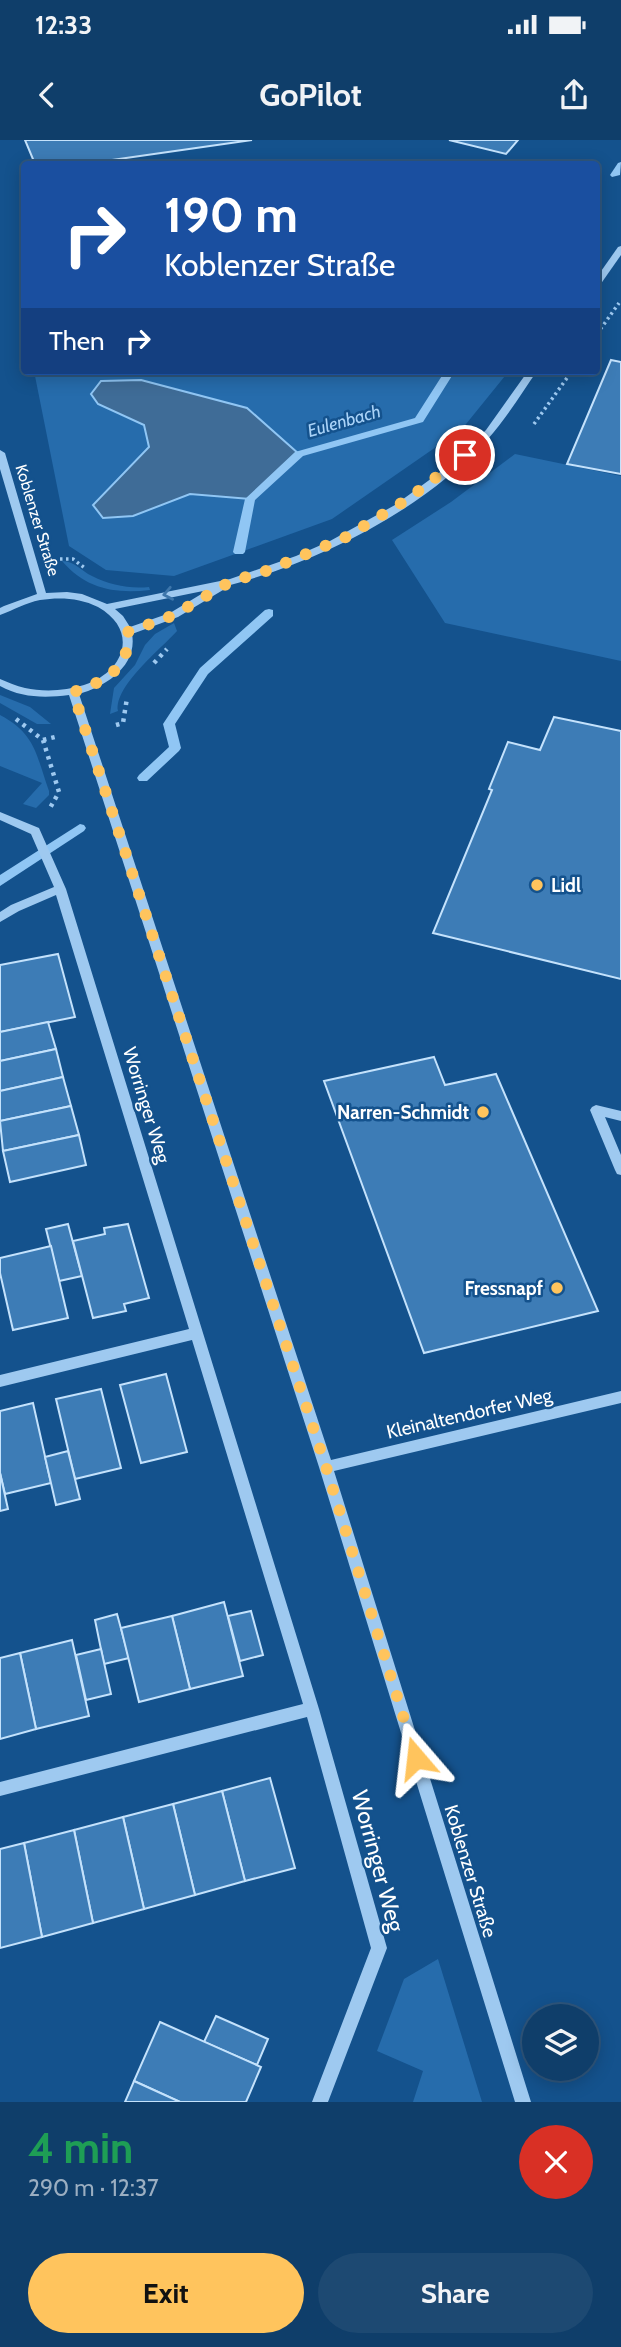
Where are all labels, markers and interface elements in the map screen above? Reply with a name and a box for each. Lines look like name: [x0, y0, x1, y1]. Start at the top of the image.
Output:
text: 12:33: [35, 9, 92, 41]
text: GoPilot: [259, 75, 362, 114]
icon: back: [28, 76, 66, 114]
icon: share: [555, 76, 593, 114]
text: 190 m: [164, 185, 298, 244]
icon: right: [49, 189, 140, 280]
text: Koblenzer Straße: [164, 245, 395, 284]
icon: right: [119, 322, 157, 360]
text: Then: [49, 325, 105, 357]
water label: Eulenbach: [305, 400, 383, 442]
pin: [435, 425, 495, 485]
icon: arrive: [446, 436, 484, 474]
street label: Koblenzer Straße: [12, 462, 64, 578]
one-way arrow: [162, 586, 174, 601]
place label: Lidl: [551, 874, 581, 897]
marker: Lidl: [529, 877, 545, 893]
street label: Worringer Weg: [118, 1044, 175, 1167]
place label: Narren-Schmidt: [337, 1101, 469, 1124]
marker: Narren-Schmidt: [475, 1104, 491, 1120]
place label: Fressnapf: [465, 1277, 544, 1300]
marker: Fressnapf: [549, 1280, 565, 1296]
street label: Kleinaltendorfer Weg: [384, 1383, 555, 1444]
position arrow: [379, 1721, 453, 1795]
street label: Worringer Weg: [346, 1787, 410, 1935]
street label: Koblenzer Straße: [439, 1802, 502, 1940]
map controls: [522, 2004, 599, 2081]
button: layers: [522, 2004, 599, 2081]
text: 4 min: [28, 2122, 133, 2174]
button: close: [519, 2125, 593, 2199]
text: 290 m · 12:37: [28, 2174, 159, 2202]
button: Exit: [28, 2253, 304, 2333]
button: Share: [318, 2253, 593, 2333]

